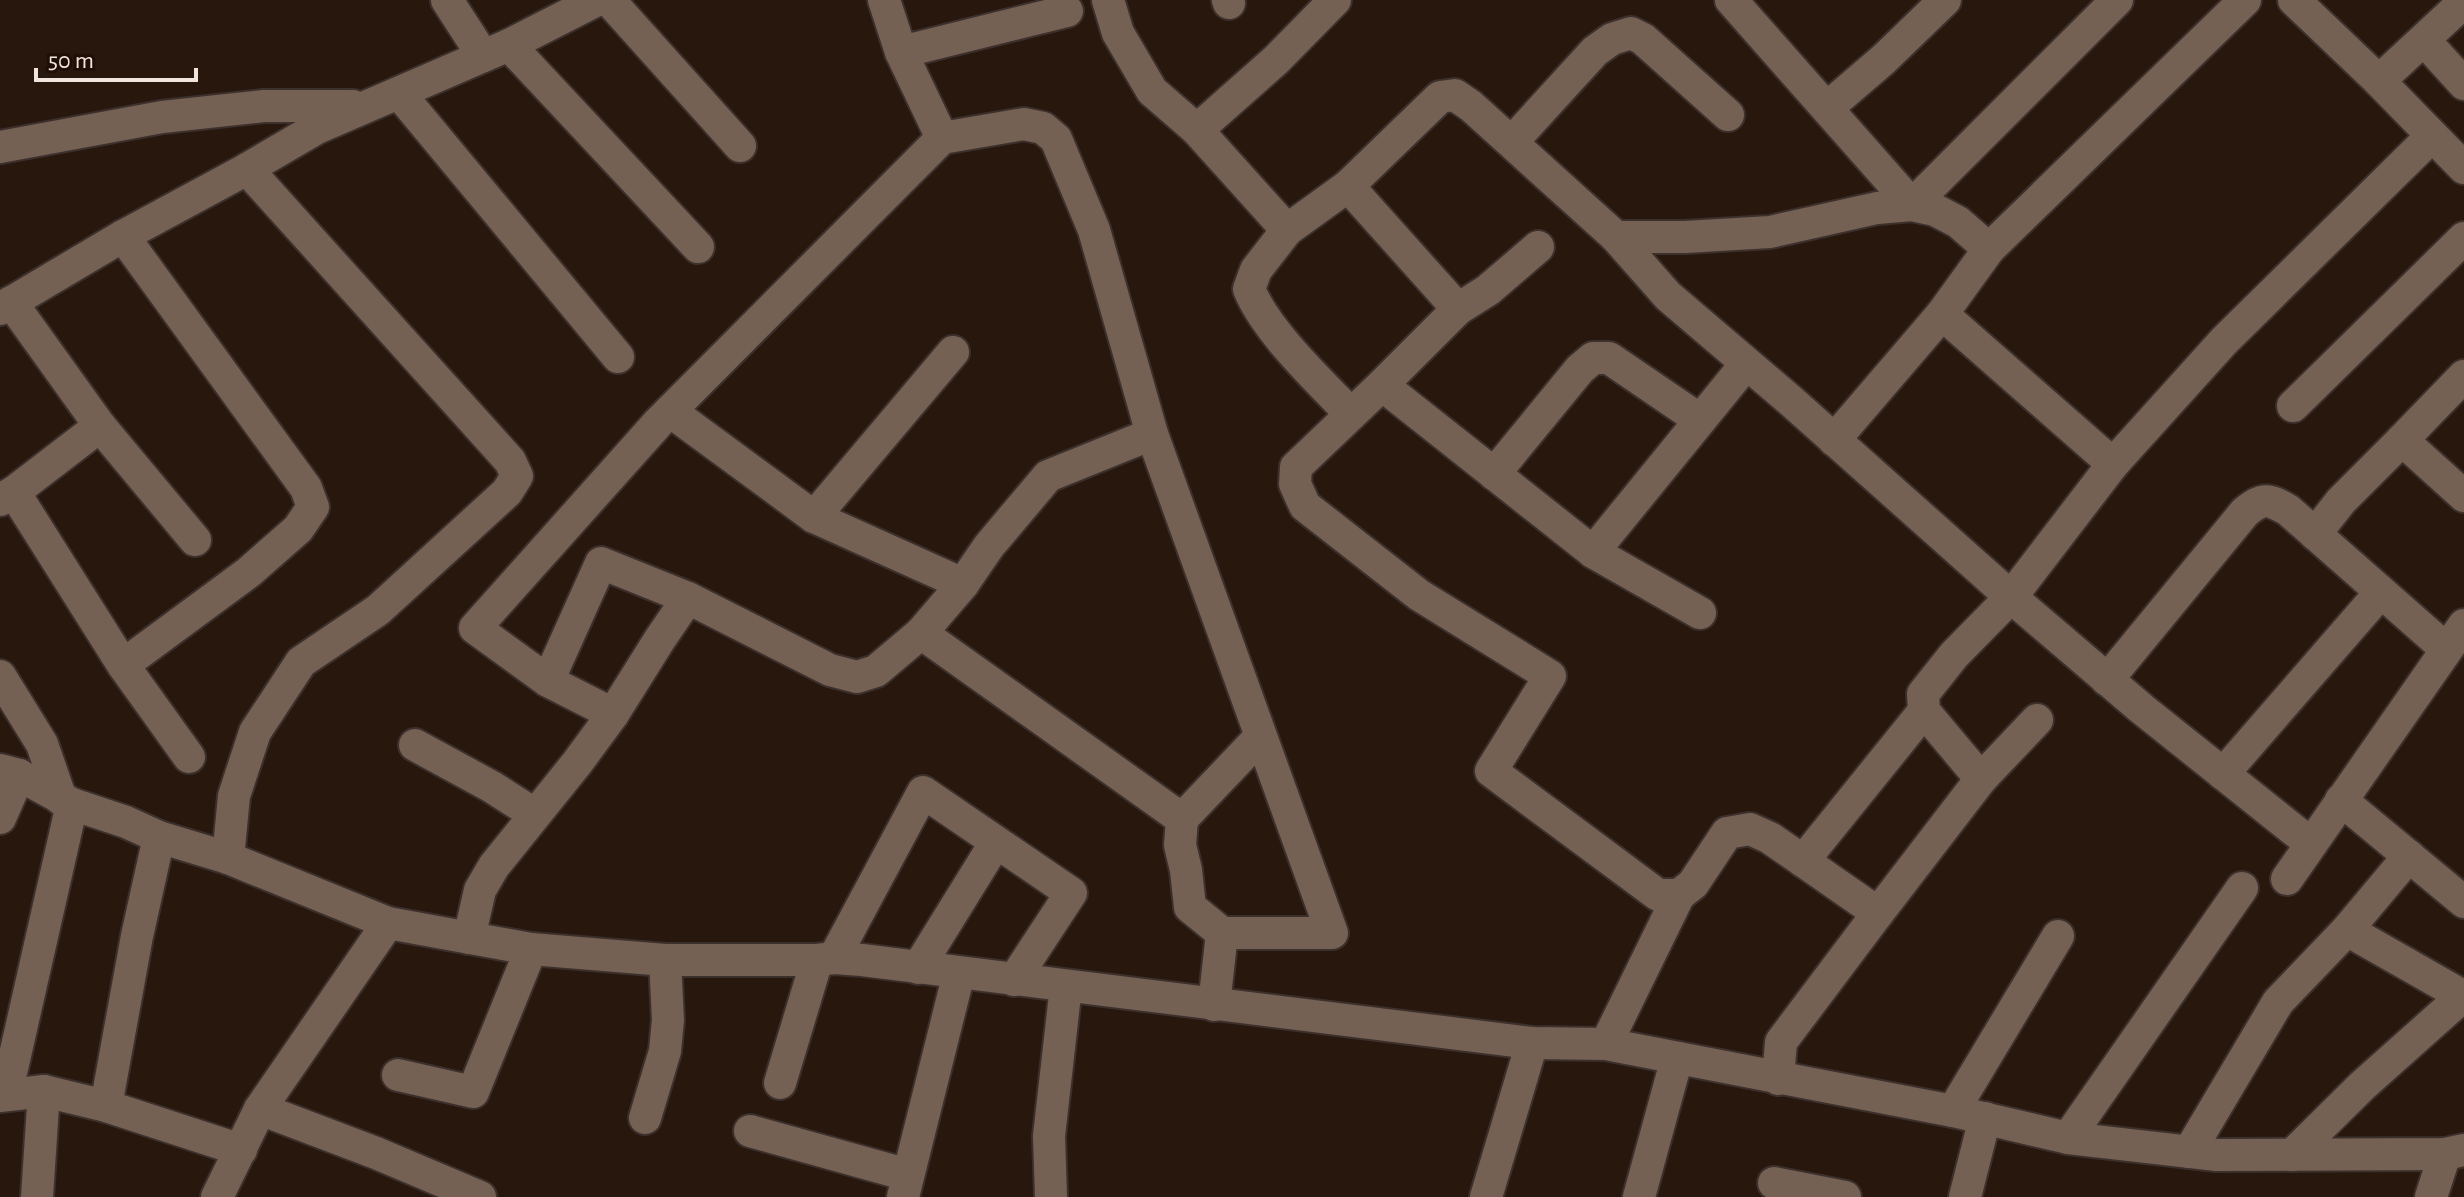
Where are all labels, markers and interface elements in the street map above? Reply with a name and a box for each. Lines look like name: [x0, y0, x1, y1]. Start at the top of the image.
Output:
scale bar: [36, 32, 196, 82]
text: 50 m: [48, 49, 94, 73]

